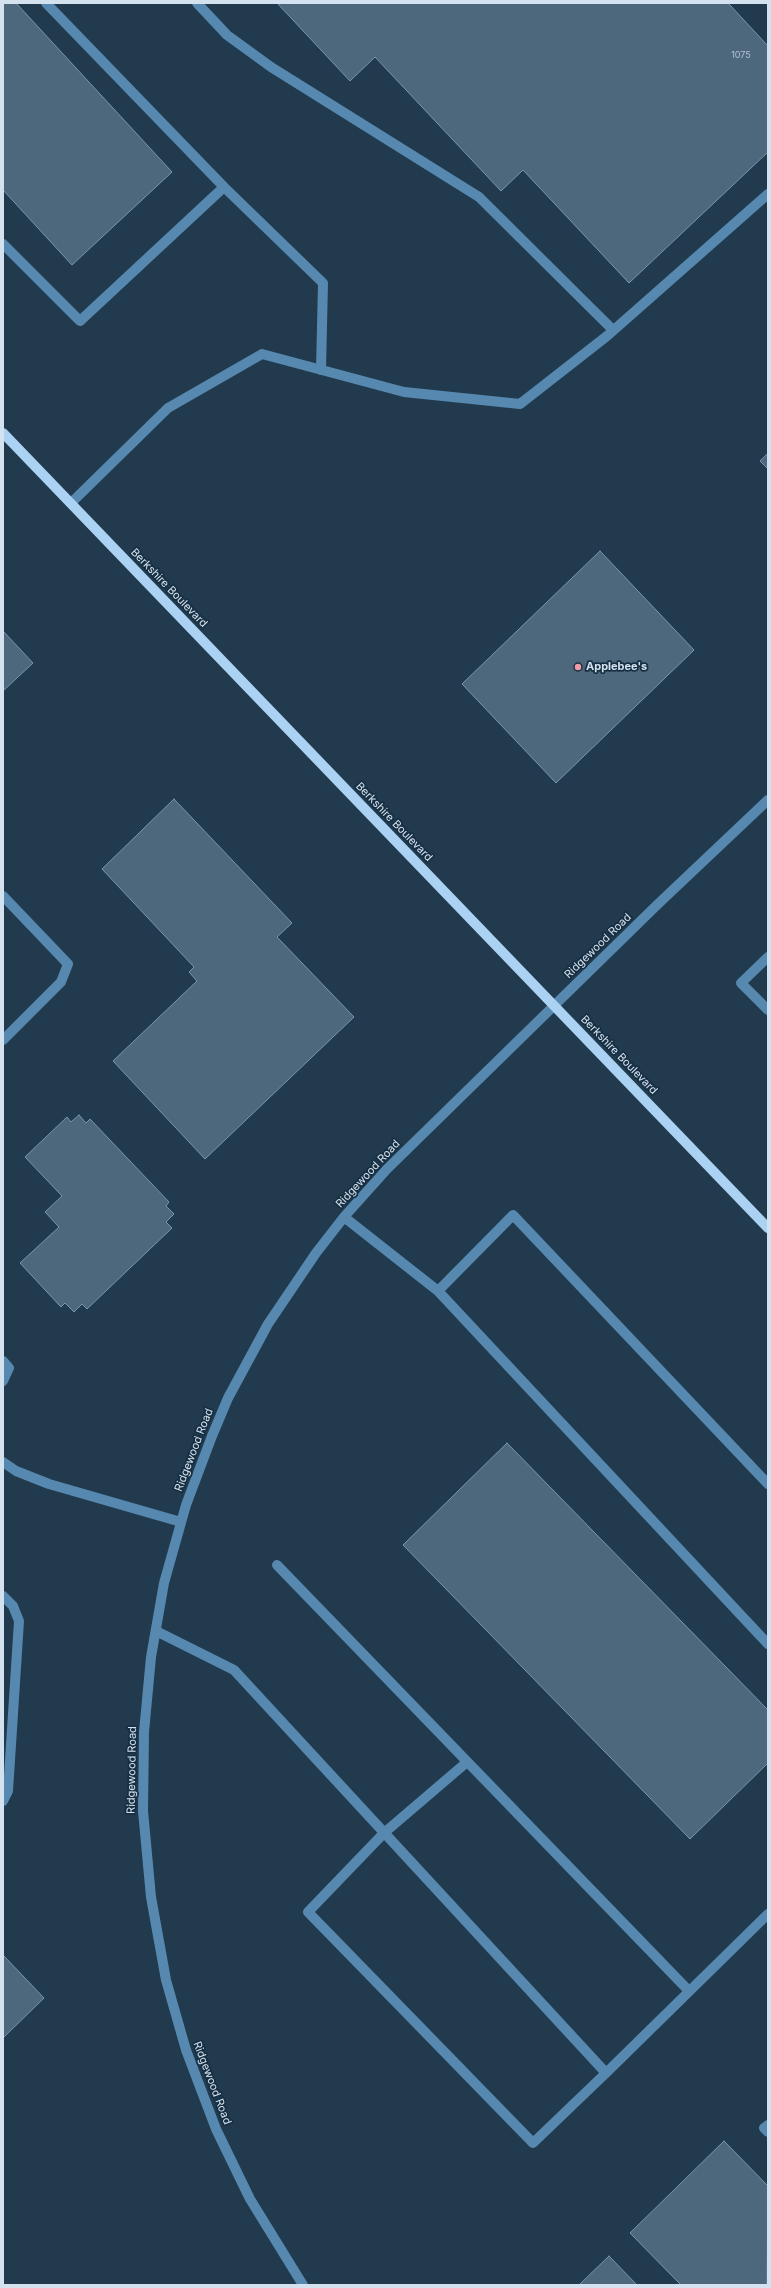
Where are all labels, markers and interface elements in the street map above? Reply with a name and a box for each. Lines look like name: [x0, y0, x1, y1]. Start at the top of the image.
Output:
house number: 1075: [731, 50, 751, 60]
street label: Berkshire Boulevard: [128, 546, 210, 630]
place label: Applebee's: [586, 660, 647, 674]
marker: Applebee's: [573, 662, 583, 672]
street label: Berkshire Boulevard: [353, 780, 435, 864]
street label: Ridgewood Road: [562, 911, 634, 981]
street label: Berkshire Boulevard: [578, 1013, 660, 1097]
street label: Ridgewood Road: [333, 1137, 403, 1211]
street label: Ridgewood Road: [172, 1407, 216, 1493]
street label: Ridgewood Road: [125, 1726, 139, 1814]
street label: Ridgewood Road: [190, 2040, 234, 2126]

